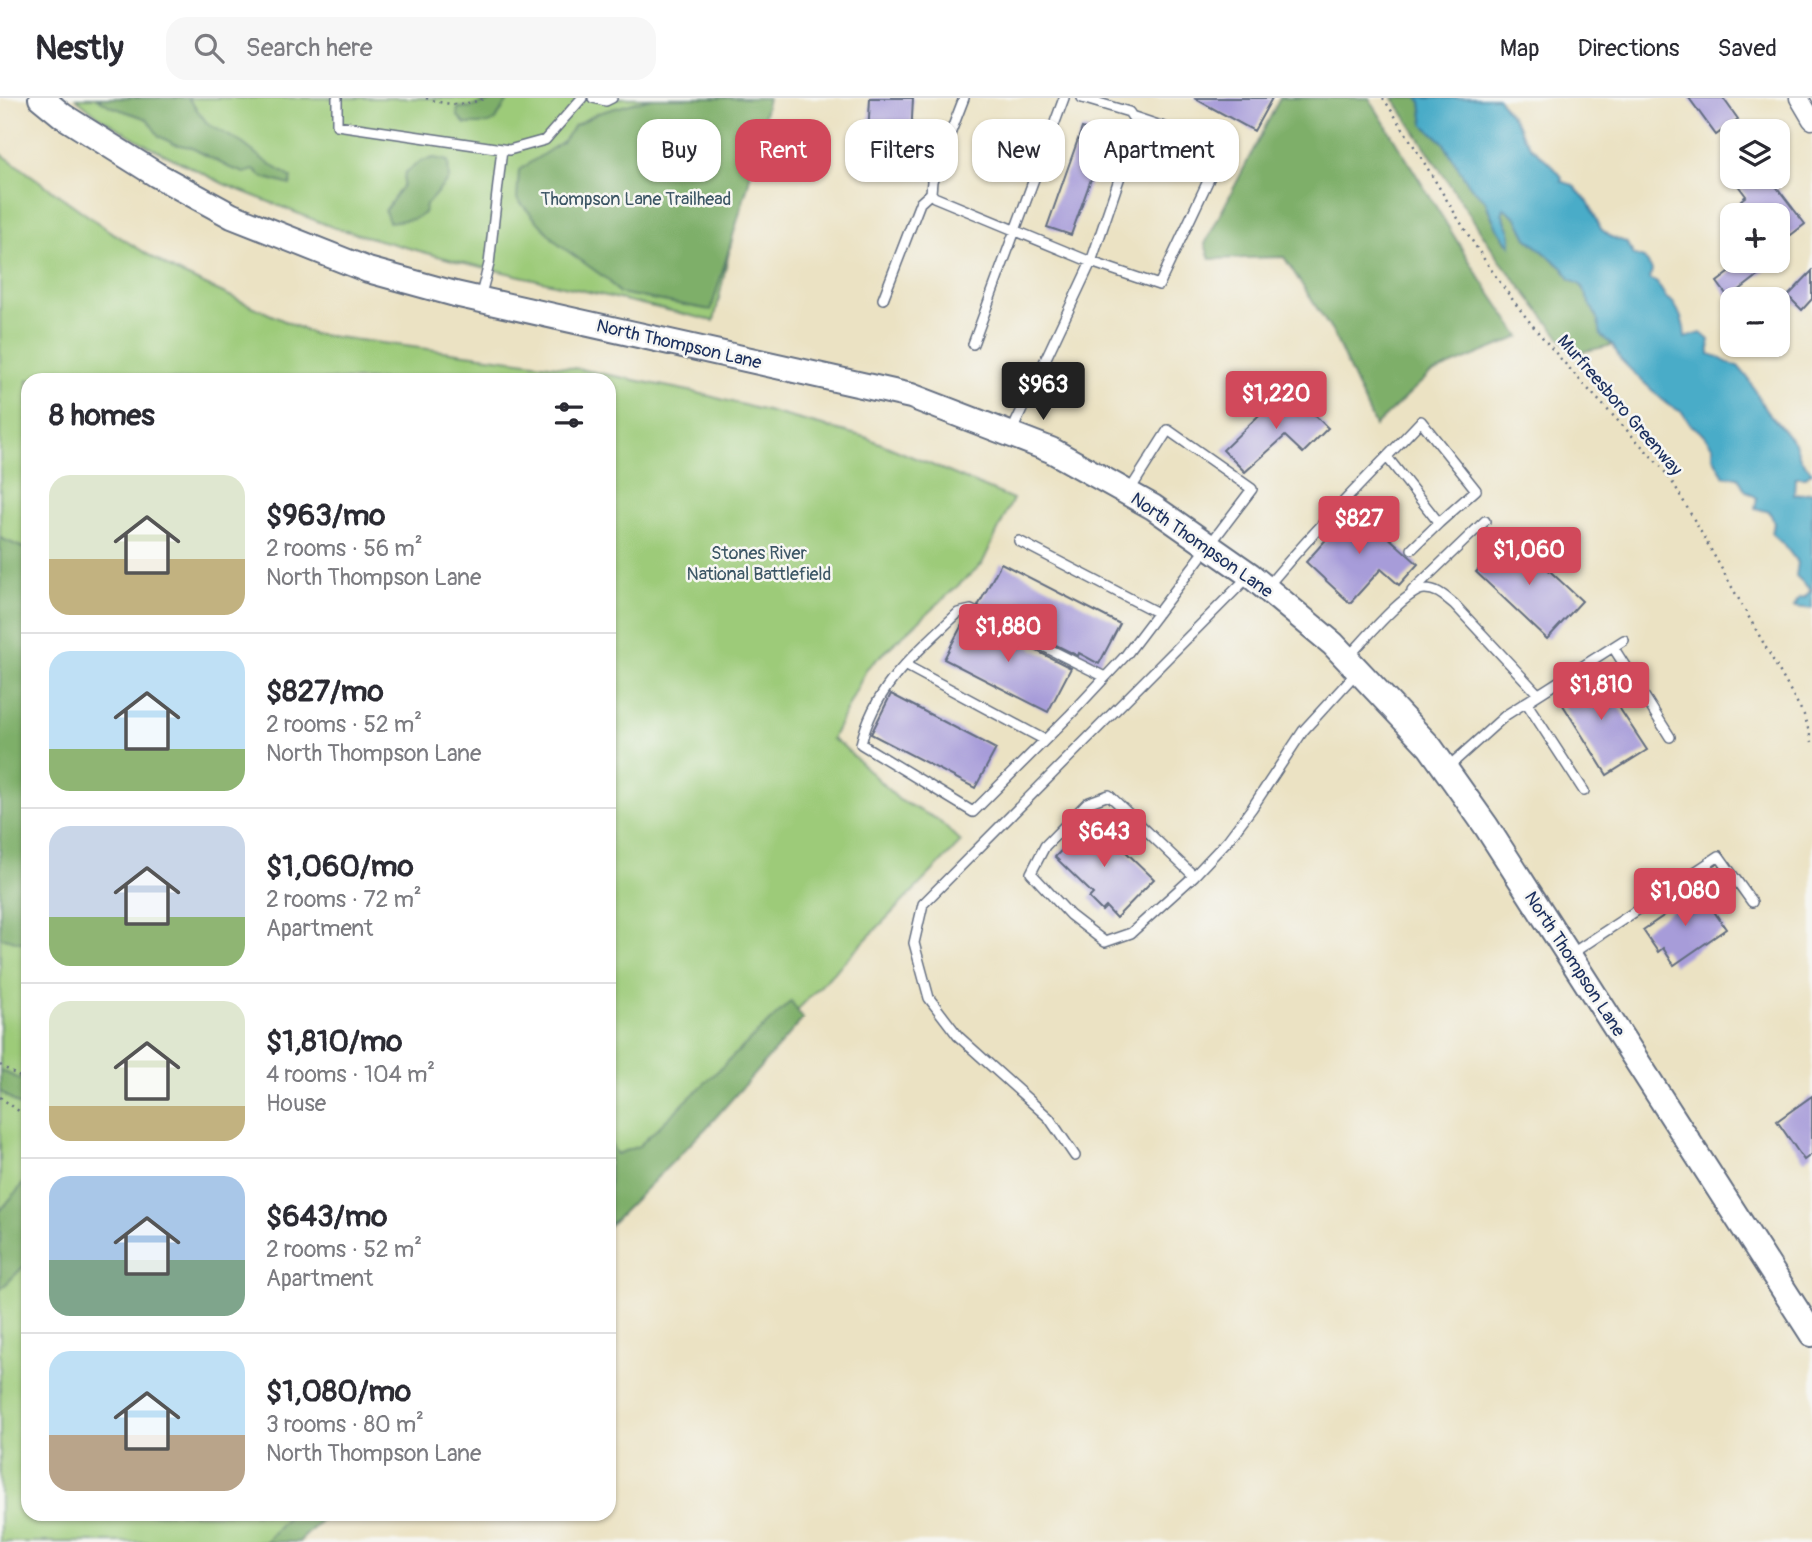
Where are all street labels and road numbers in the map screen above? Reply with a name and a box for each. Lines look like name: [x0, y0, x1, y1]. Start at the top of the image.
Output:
street label: North Thompson Lane: [594, 314, 764, 375]
street label: Murfreesboro Greenway: [1552, 330, 1687, 481]
street label: North Thompson Lane: [1126, 488, 1277, 603]
street label: North Thompson Lane: [1519, 887, 1630, 1041]

